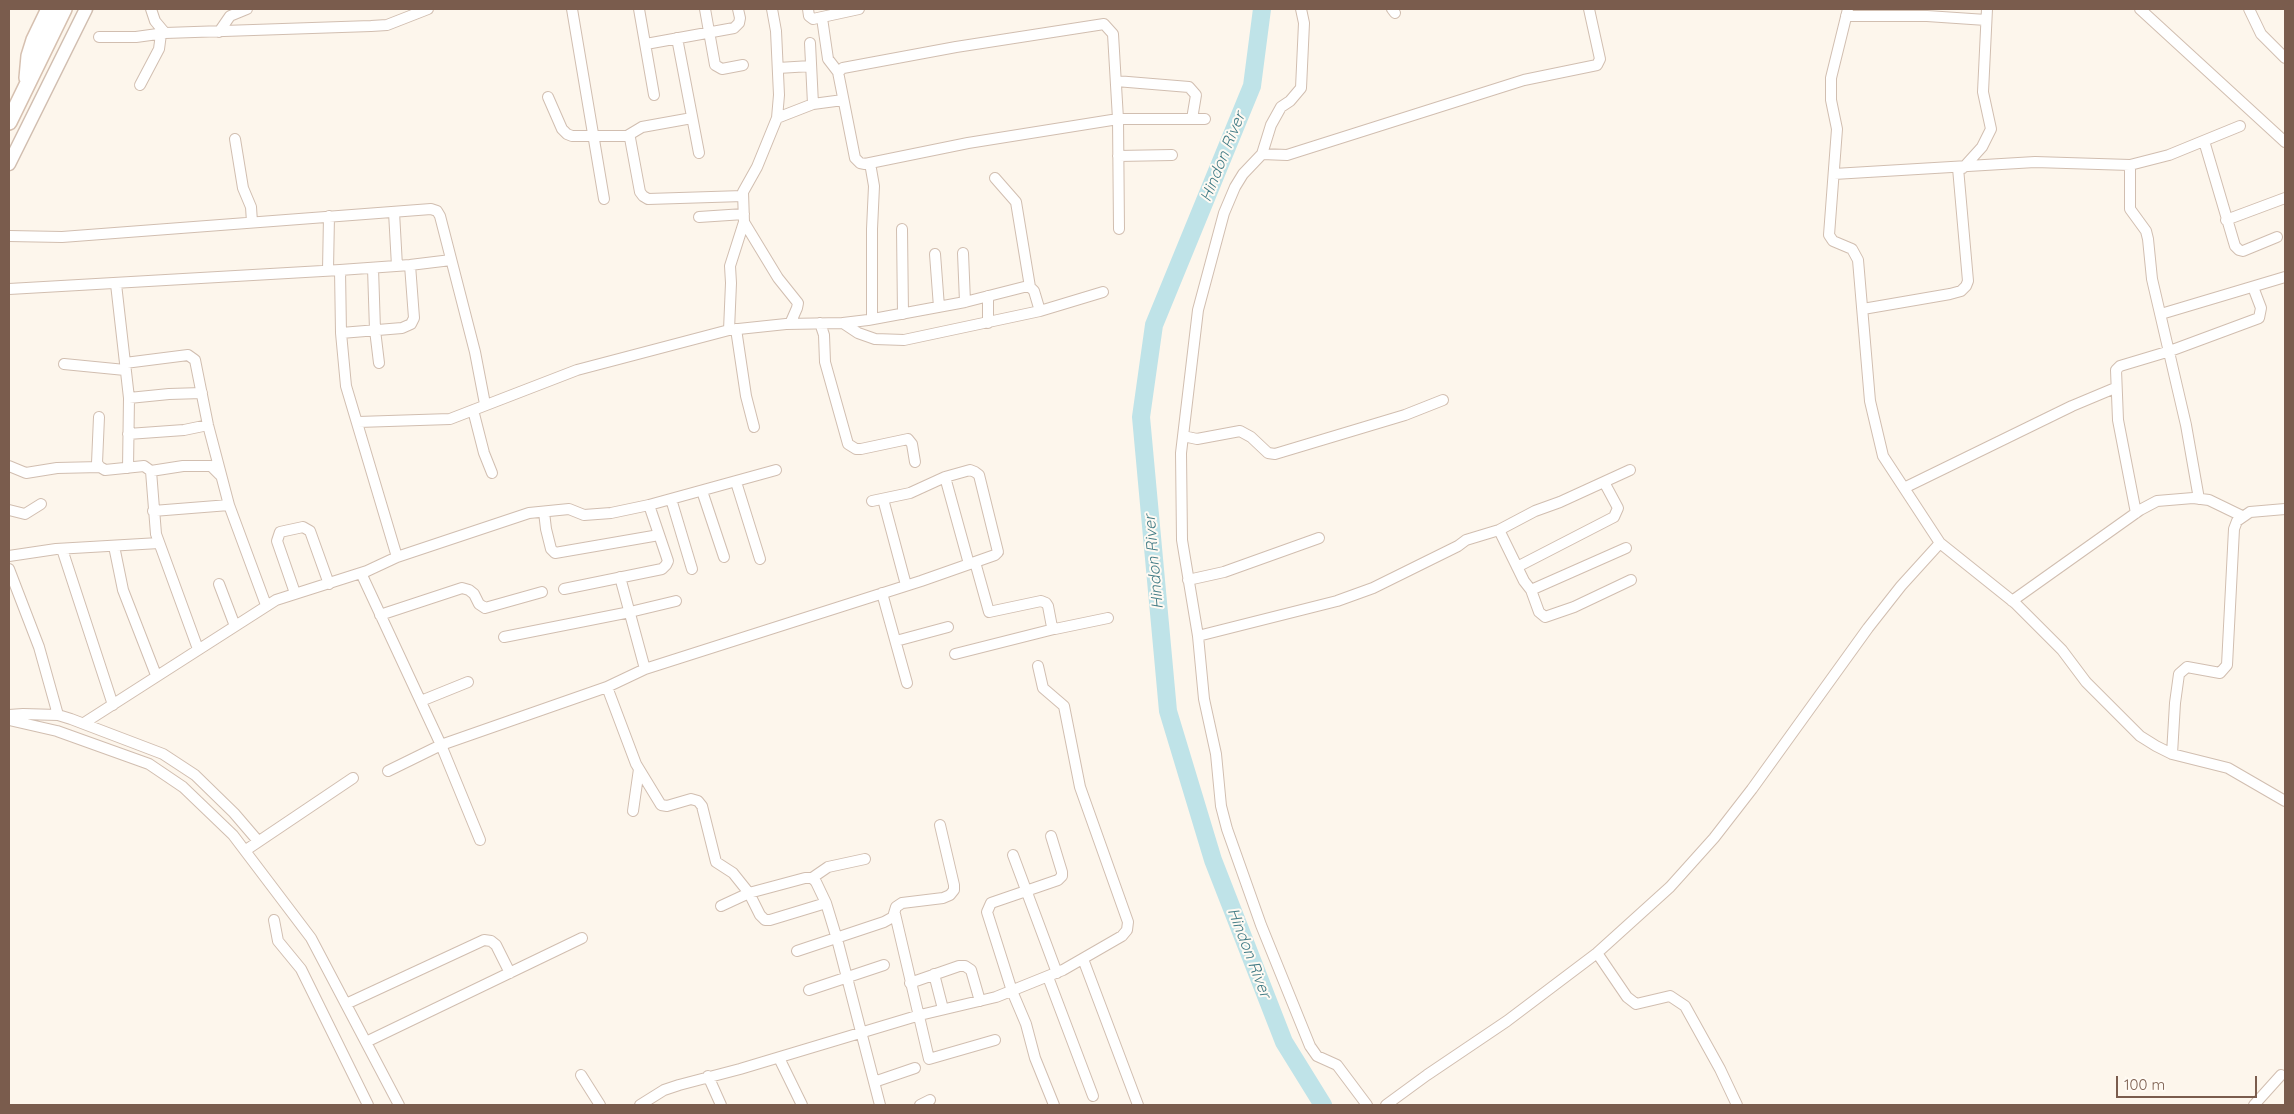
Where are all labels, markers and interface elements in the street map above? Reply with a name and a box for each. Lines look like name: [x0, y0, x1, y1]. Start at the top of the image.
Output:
water label: Hindon River: [1196, 109, 1250, 205]
water label: Hindon River: [1140, 514, 1168, 610]
water label: Hindon River: [1223, 905, 1275, 1001]
scale bar: [2119, 1066, 2260, 1098]
text: 100 m: [2124, 1075, 2165, 1094]

